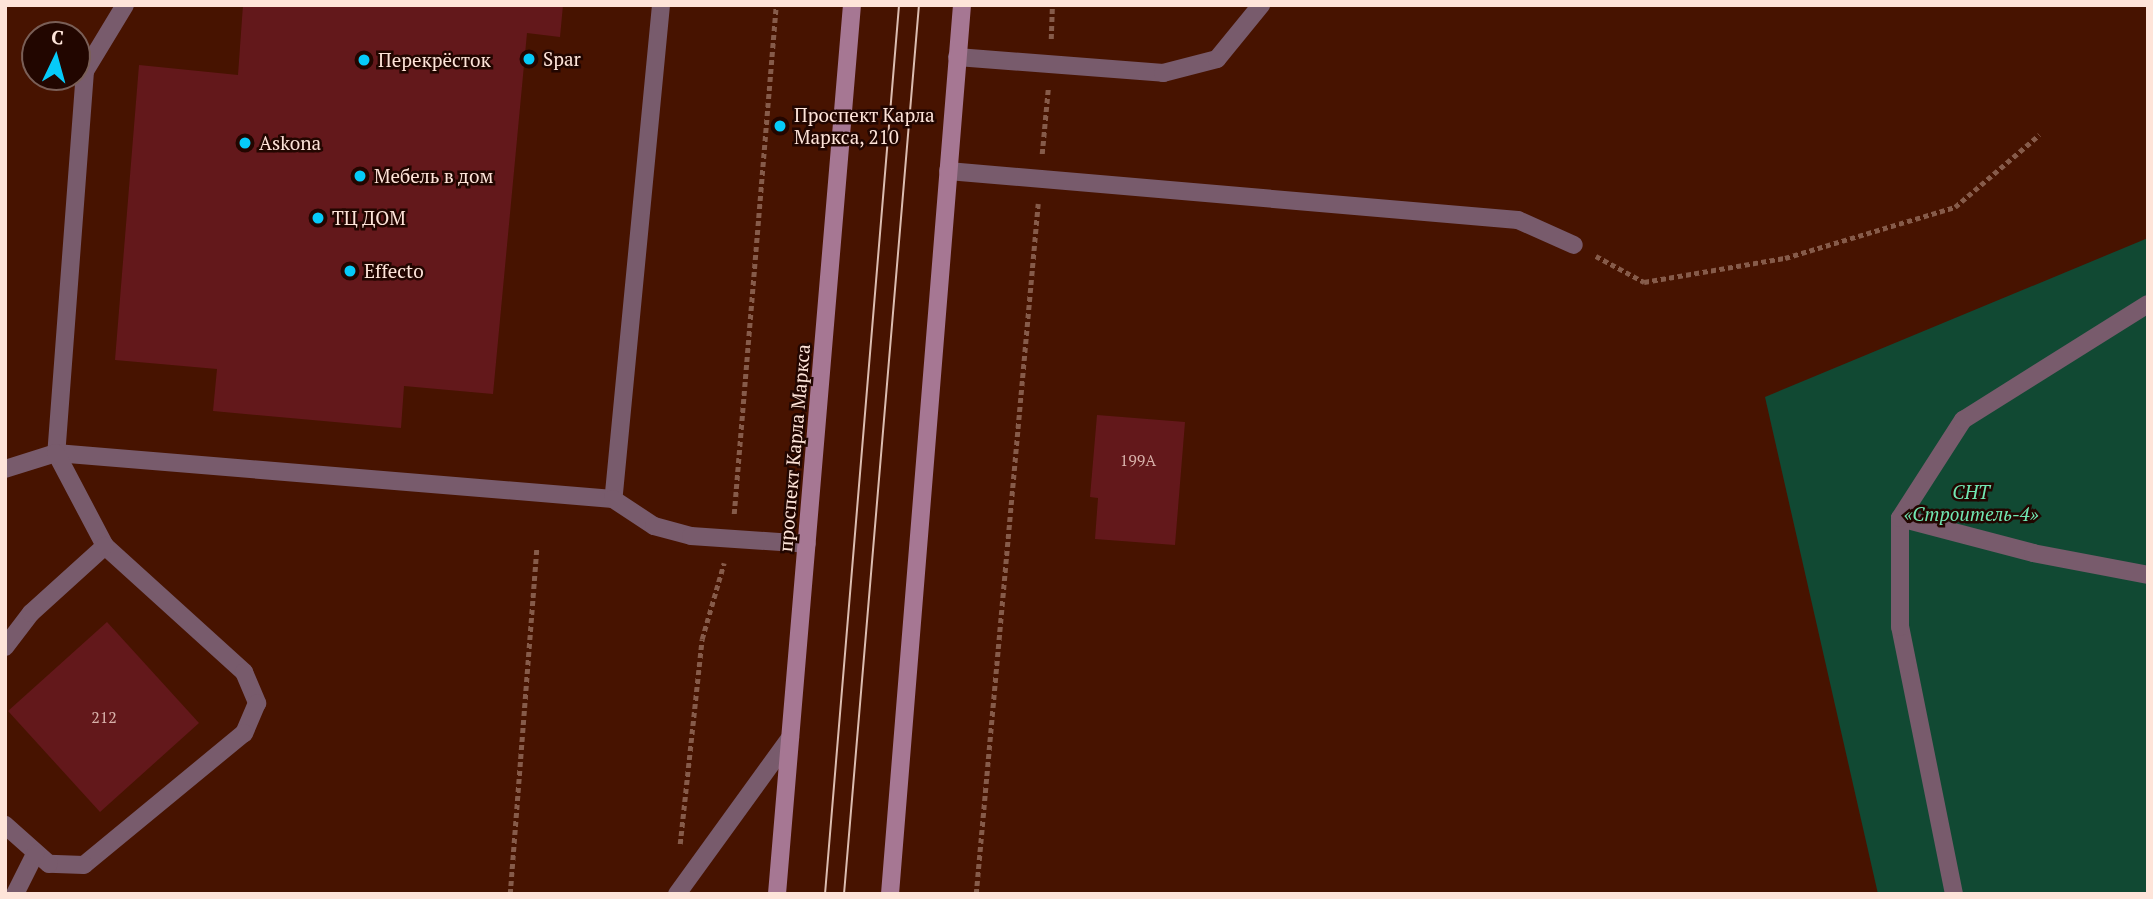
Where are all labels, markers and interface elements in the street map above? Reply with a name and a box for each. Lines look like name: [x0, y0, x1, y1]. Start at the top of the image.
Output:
north arrow: [21, 21, 91, 91]
text: С: [50, 24, 65, 50]
place label: Spar: [543, 48, 581, 70]
place label: Перекрёсток: [378, 49, 491, 71]
marker: Spar: [521, 51, 537, 67]
marker: Перекрёсток: [356, 52, 372, 68]
place label: Проспект Карла Маркса, 210: [794, 104, 935, 148]
marker: Проспект Карла Маркса, 210: [772, 118, 788, 134]
place label: Askona: [259, 132, 321, 154]
marker: Askona: [237, 135, 253, 151]
place label: Мебель в дом: [374, 165, 494, 187]
marker: Мебель в дом: [352, 168, 368, 184]
place label: ТЦ ДОМ: [332, 207, 406, 229]
marker: ТЦ ДОМ: [310, 210, 326, 226]
place label: Effecto: [364, 260, 424, 282]
marker: Effecto: [342, 263, 358, 279]
street label: проспект Карла Маркса: [774, 343, 814, 553]
house number: 199А: [1120, 450, 1156, 470]
park label: СНТ «Строитель-4»: [1903, 481, 2039, 525]
house number: 212: [91, 707, 117, 727]

